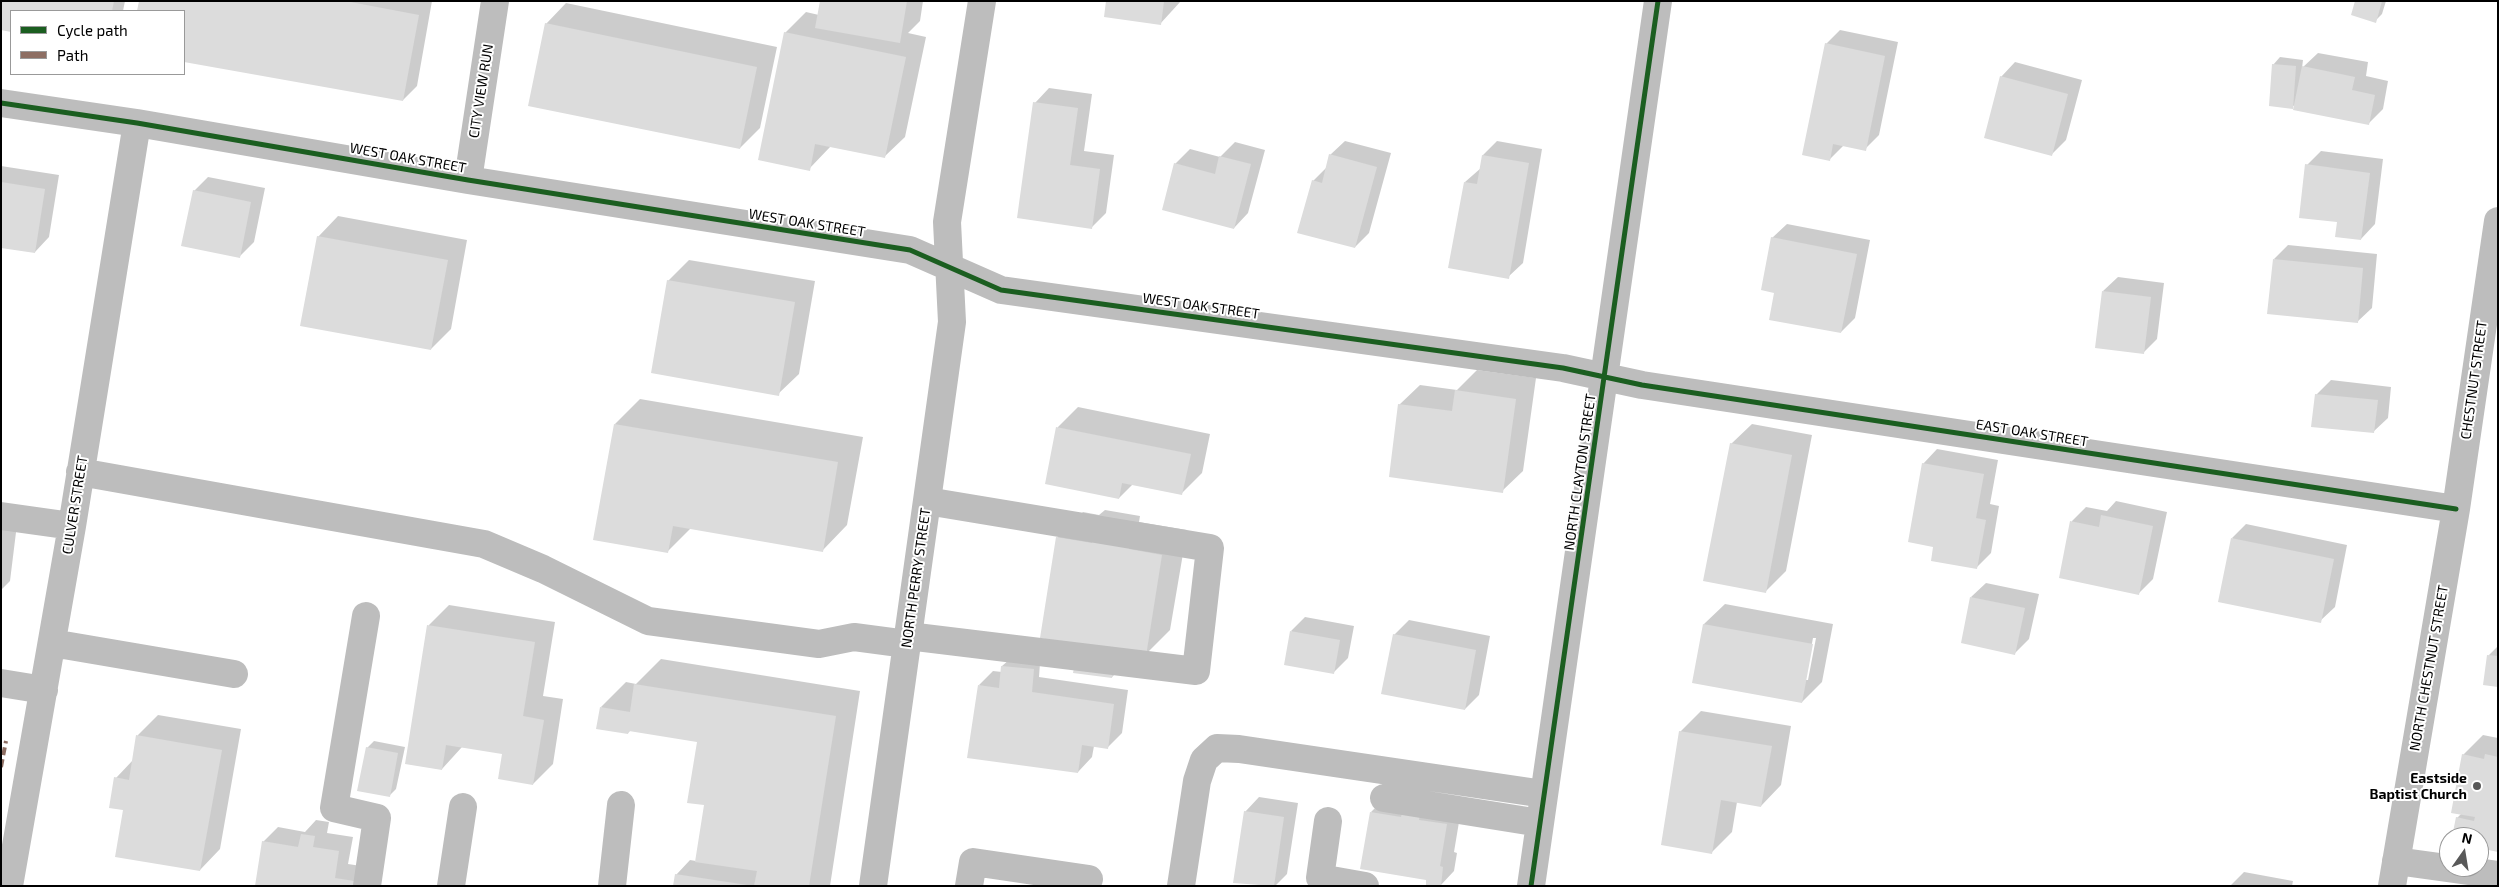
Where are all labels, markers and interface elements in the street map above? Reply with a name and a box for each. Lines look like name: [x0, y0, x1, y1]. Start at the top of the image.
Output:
legend: [10, 10, 185, 75]
text: Cycle path: [57, 21, 128, 39]
street label: CITY VIEW RUN: [465, 43, 497, 139]
text: Path: [57, 46, 88, 64]
street label: WEST OAK STREET: [348, 139, 468, 177]
street label: WEST OAK STREET: [747, 205, 867, 241]
street label: WEST OAK STREET: [1141, 289, 1261, 323]
street label: CHESTNUT STREET: [2457, 319, 2491, 441]
street label: NORTH CLAYTON STREET: [1561, 393, 1599, 551]
street label: EAST OAK STREET: [1975, 416, 2089, 450]
street label: CULVER STREET: [59, 454, 91, 556]
street label: NORTH PERRY STREET: [898, 507, 934, 649]
street label: NORTH CHESTNUT STREET: [2406, 584, 2452, 752]
place label: Eastside Baptist Church: [2370, 770, 2467, 802]
marker: Eastside Baptist Church: [2471, 780, 2483, 792]
north arrow: [2439, 827, 2489, 877]
text: N: [2460, 828, 2474, 847]

